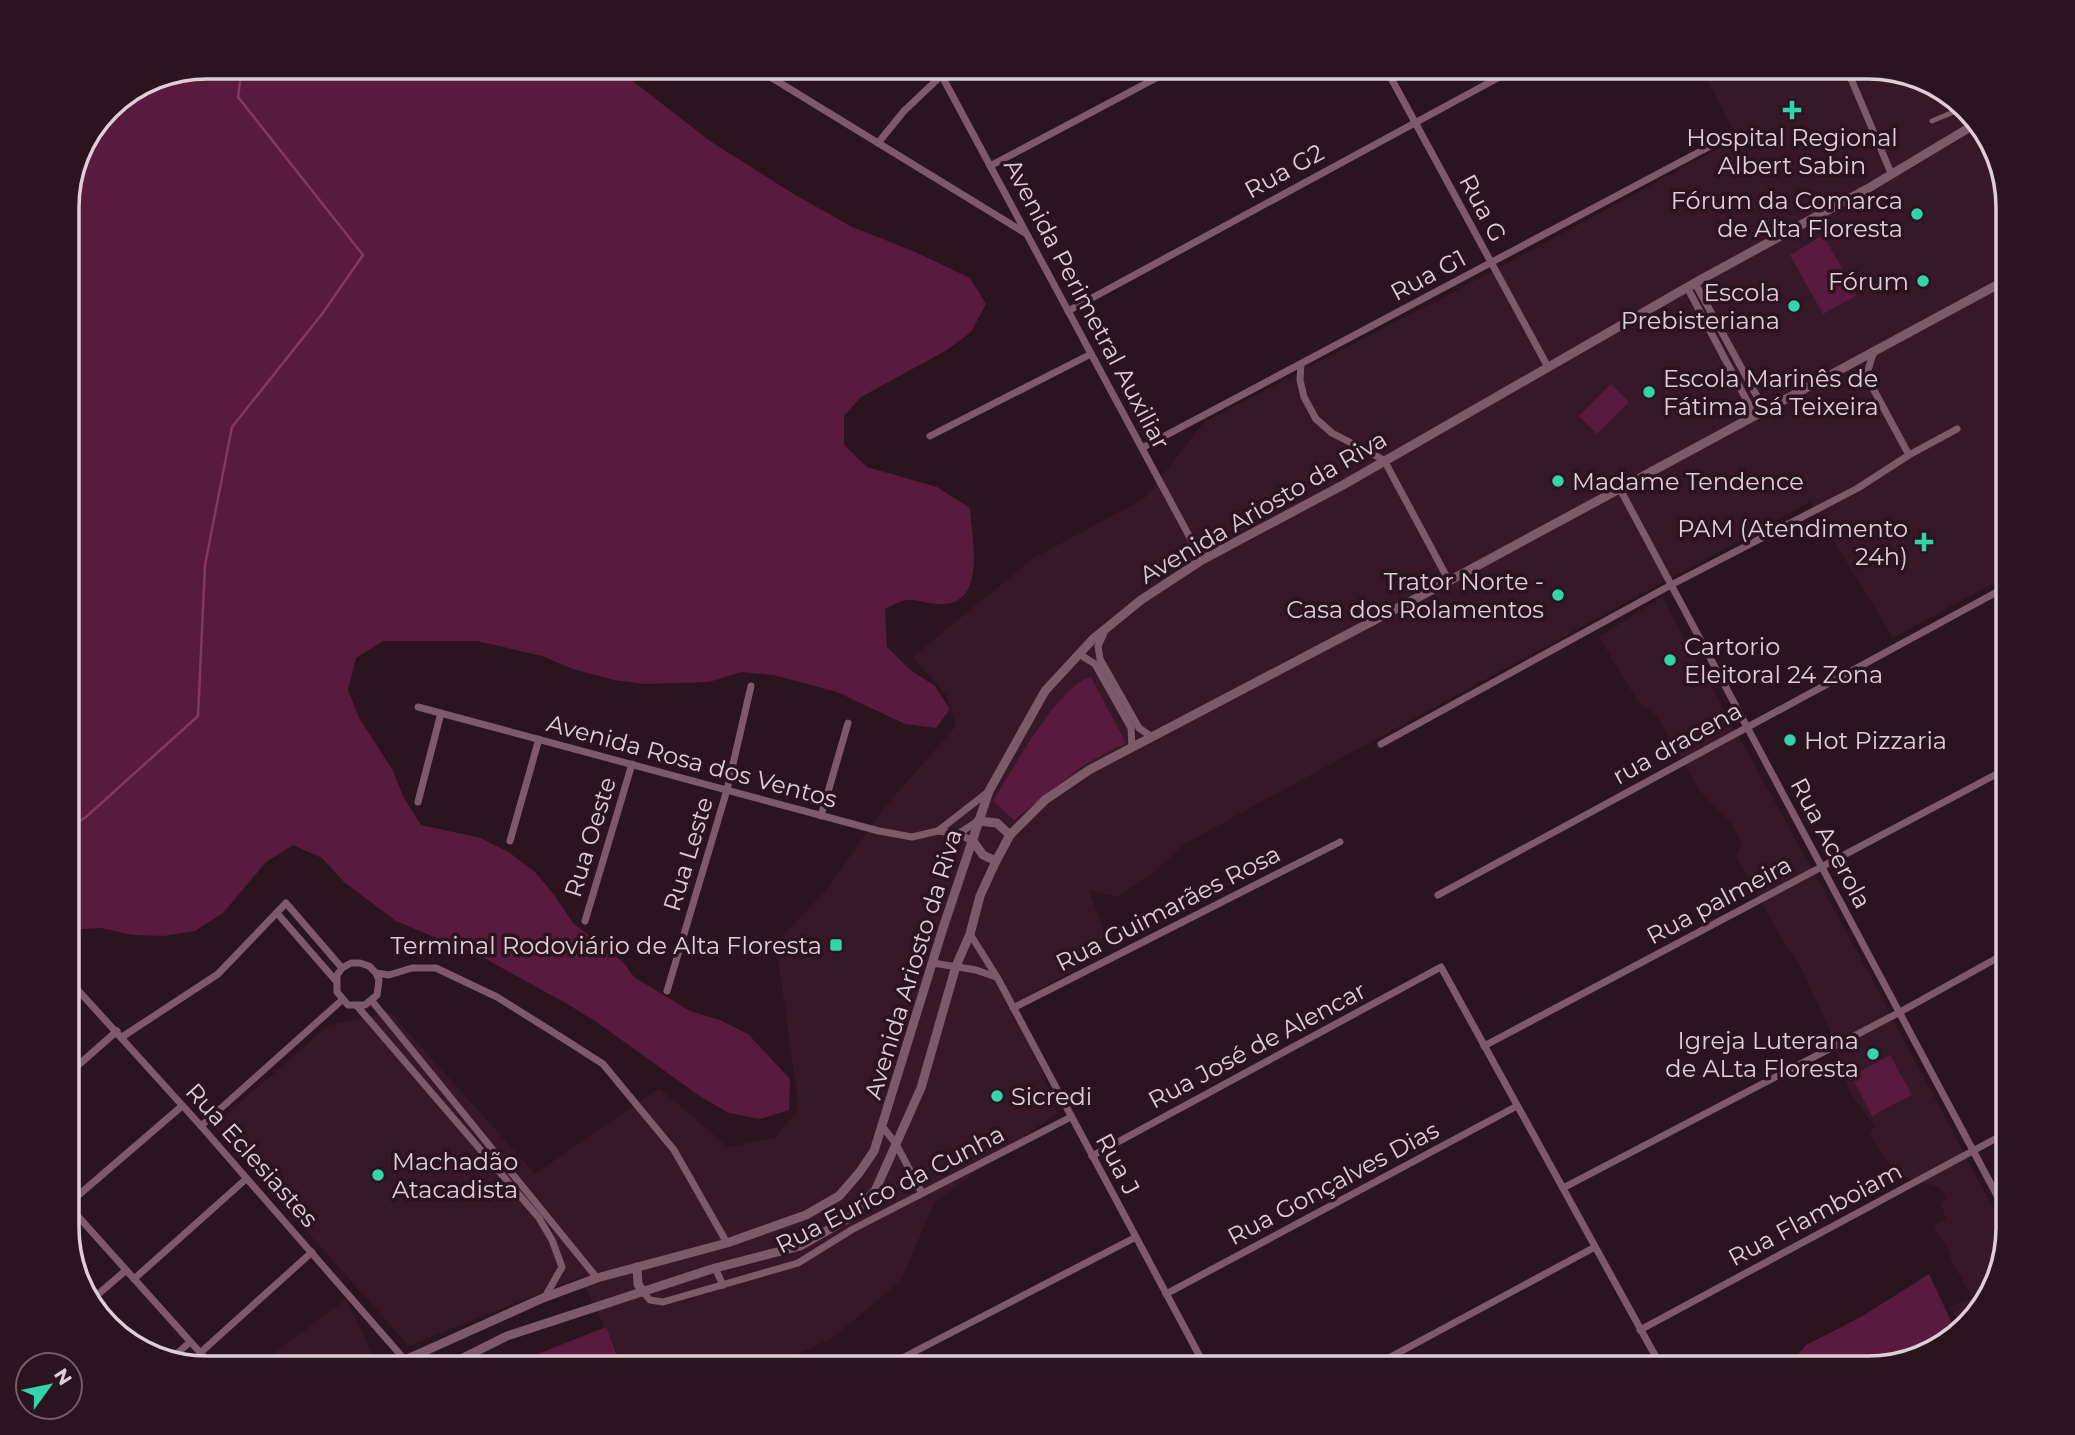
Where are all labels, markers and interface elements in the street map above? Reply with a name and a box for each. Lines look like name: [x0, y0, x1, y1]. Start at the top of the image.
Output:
marker: Hospital Regional Albert Sabin: [1782, 100, 1802, 120]
place label: Hospital Regional Albert Sabin: [1686, 123, 1898, 180]
street label: Rua G2: [1239, 137, 1329, 205]
street label: Avenida Perimetral Auxiliar: [998, 154, 1176, 454]
street label: Rua G: [1453, 169, 1513, 247]
place label: Fórum da Comarca de Alta Floresta: [1671, 186, 1903, 243]
marker: Fórum da Comarca de Alta Floresta: [1909, 206, 1925, 222]
street label: Rua G1: [1385, 243, 1471, 307]
place label: Fórum: [1828, 267, 1909, 296]
marker: Fórum: [1915, 273, 1931, 289]
place label: Escola Prebisteriana: [1621, 278, 1780, 335]
marker: Escola Prebisteriana: [1786, 298, 1802, 314]
place label: Escola Marinês de Fátima Sá Teixeira: [1663, 364, 1879, 421]
marker: Escola Marinês de Fátima Sá Teixeira: [1641, 384, 1657, 400]
street label: Avenida Ariosto da Riva: [1134, 424, 1392, 590]
place label: Madame Tendence: [1572, 467, 1804, 496]
marker: Madame Tendence: [1550, 473, 1566, 489]
place label: PAM (Atendimento 24h): [1677, 514, 1908, 571]
marker: PAM (Atendimento 24h): [1914, 532, 1934, 552]
place label: Trator Norte - Casa dos Rolamentos: [1286, 567, 1544, 624]
marker: Trator Norte - Casa dos Rolamentos: [1550, 587, 1566, 603]
place label: Cartorio Eleitoral 24 Zona: [1684, 632, 1883, 689]
marker: Cartorio Eleitoral 24 Zona: [1662, 652, 1678, 668]
street label: rua dracena: [1607, 696, 1747, 790]
street label: Avenida Rosa dos Ventos: [544, 708, 840, 814]
place label: Hot Pizzaria: [1804, 726, 1947, 755]
marker: Hot Pizzaria: [1782, 732, 1798, 748]
street label: Rua Oeste: [558, 773, 622, 901]
street label: Rua Acerola: [1784, 773, 1878, 913]
street label: Rua Leste: [657, 793, 719, 915]
street label: Avenida Ariosto da Riva: [858, 825, 968, 1103]
street label: Rua Guimarães Rosa: [1051, 839, 1285, 977]
street label: Rua palmeira: [1642, 850, 1796, 950]
place label: Terminal Rodoviário de Alta Floresta: [390, 931, 822, 960]
marker: Terminal Rodoviário de Alta Floresta: [828, 937, 844, 953]
street label: Rua José de Alencar: [1143, 975, 1371, 1115]
place label: Igreja Luterana de ALta Floresta: [1665, 1026, 1859, 1083]
marker: Igreja Luterana de ALta Floresta: [1865, 1046, 1881, 1062]
street label: Rua Eclesiastes: [180, 1077, 324, 1233]
place label: Sicredi: [1011, 1082, 1092, 1111]
marker: Sicredi: [989, 1088, 1005, 1104]
street label: Rua Gonçalves Dias: [1222, 1115, 1444, 1251]
street label: Rua Eurico da Cunha: [771, 1119, 1009, 1259]
street label: Rua J: [1090, 1128, 1146, 1200]
place label: Machadão Atacadista: [392, 1147, 518, 1204]
street label: Rua Flamboiam: [1723, 1156, 1907, 1272]
marker: Machadão Atacadista: [370, 1167, 386, 1183]
north arrow: [14, 1351, 84, 1421]
text: N: [49, 1364, 77, 1390]

